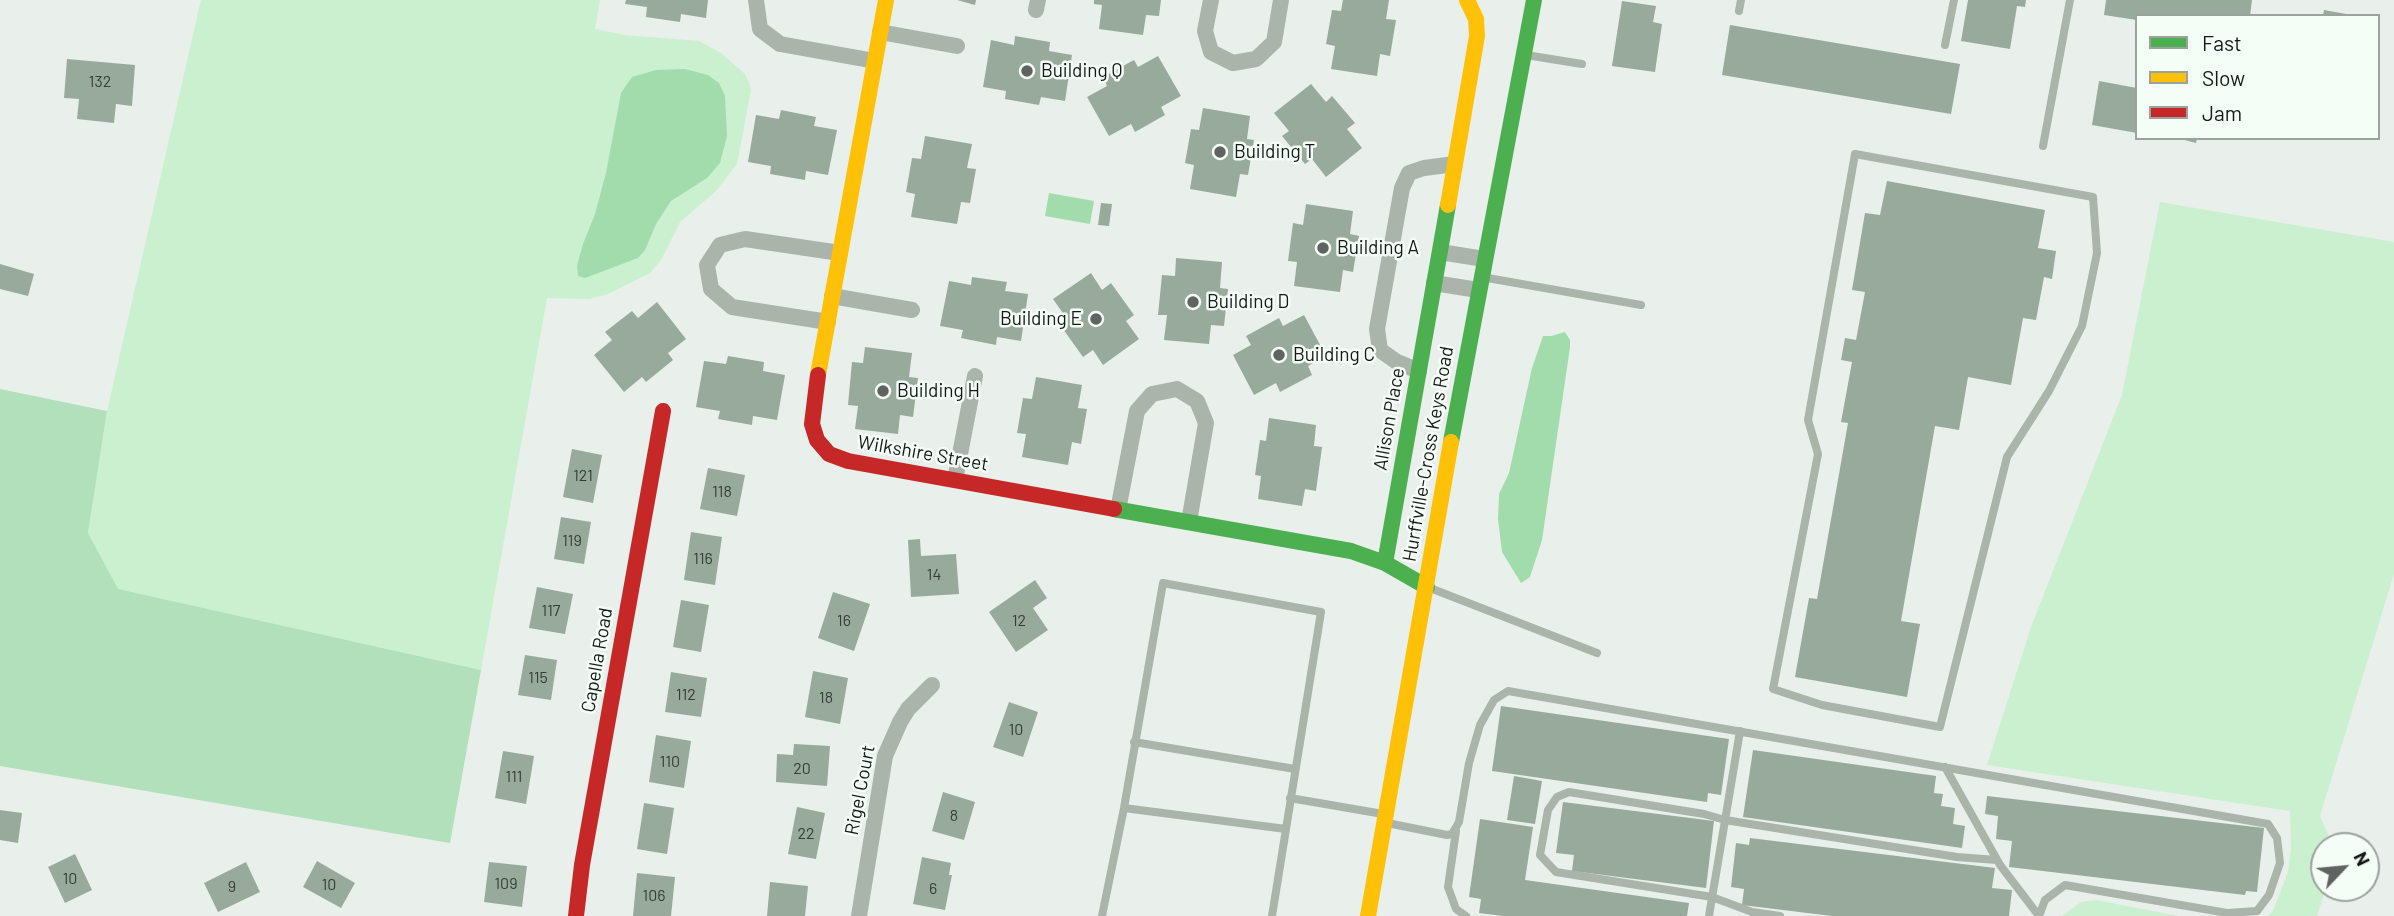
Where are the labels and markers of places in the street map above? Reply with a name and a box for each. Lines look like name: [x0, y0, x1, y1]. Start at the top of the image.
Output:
place label: Building Q: [1041, 60, 1122, 82]
marker: Building Q: [1019, 63, 1035, 79]
place label: Building T: [1234, 141, 1315, 163]
marker: Building T: [1212, 144, 1228, 160]
place label: Building A: [1337, 237, 1419, 259]
marker: Building A: [1315, 240, 1331, 256]
place label: Building D: [1207, 291, 1289, 313]
marker: Building D: [1185, 294, 1201, 310]
place label: Building E: [1000, 308, 1082, 330]
marker: Building E: [1088, 311, 1104, 327]
place label: Building C: [1293, 344, 1375, 366]
marker: Building C: [1271, 347, 1287, 363]
place label: Building H: [897, 380, 980, 402]
marker: Building H: [875, 383, 891, 399]

